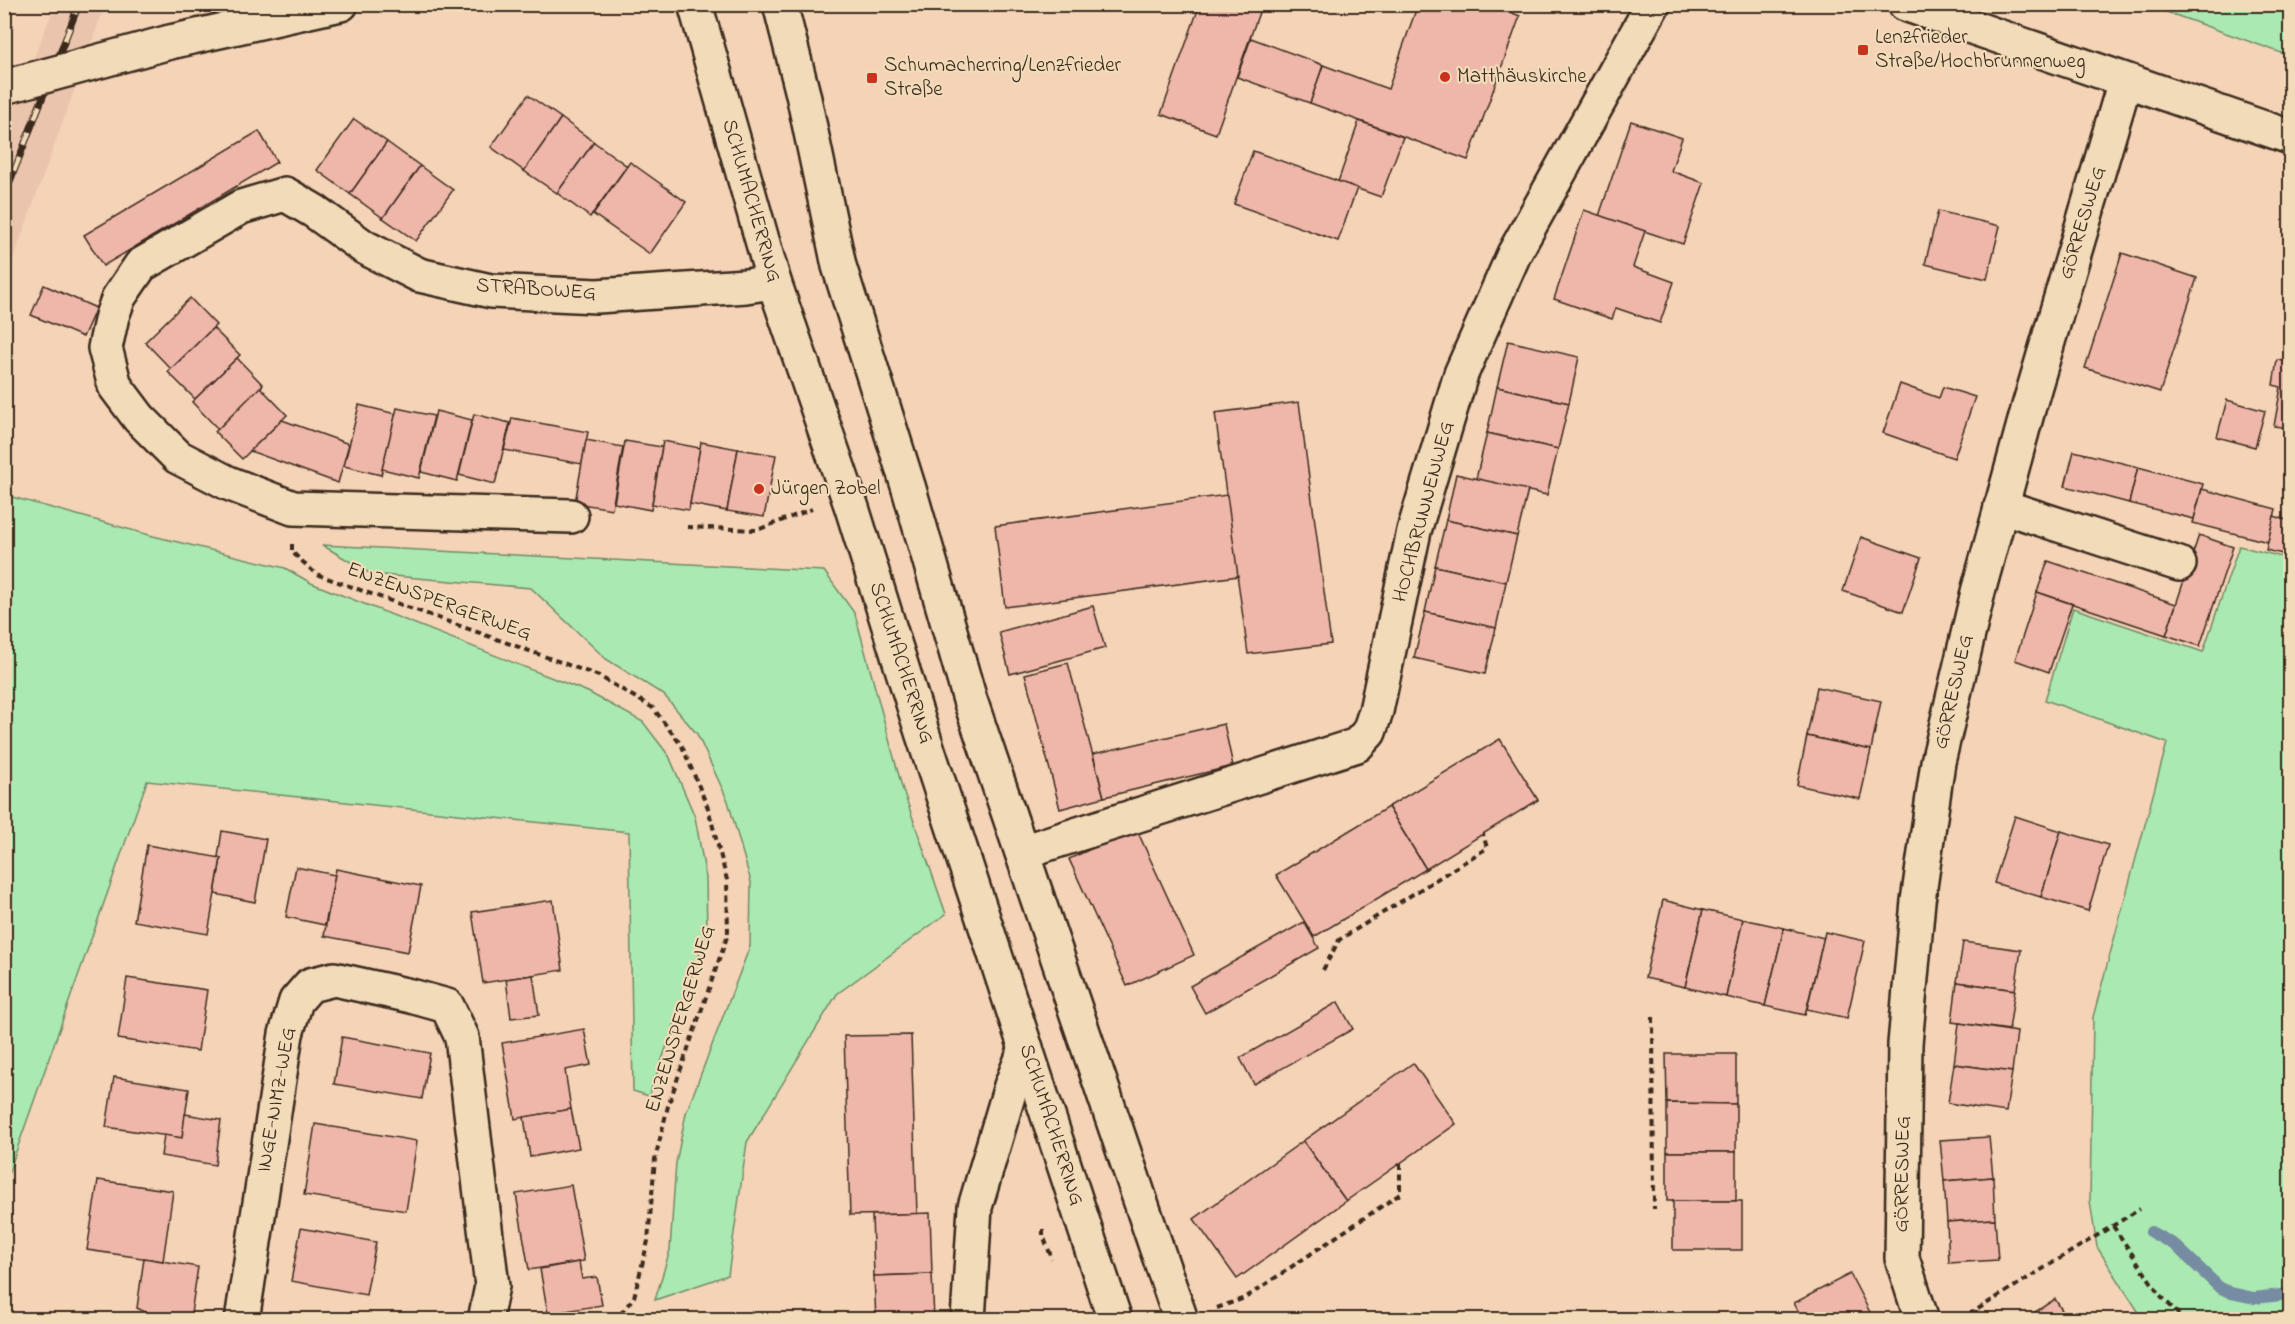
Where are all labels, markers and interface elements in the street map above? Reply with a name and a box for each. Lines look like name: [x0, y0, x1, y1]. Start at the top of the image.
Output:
place label: Lenzfrieder Straße/Hochbrunnenweg: [1875, 23, 2085, 79]
marker: Lenzfrieder Straße/Hochbrunnenweg: [1856, 43, 1870, 57]
place label: Schumacherring/Lenzfrieder Straße: [884, 51, 1122, 105]
place label: Matthäuskirche: [1457, 62, 1587, 92]
marker: Matthäuskirche: [1438, 70, 1452, 84]
marker: Schumacherring/Lenzfrieder Straße: [865, 71, 879, 85]
street label: SCHUMACHERRING: [713, 116, 789, 286]
street label: GÖRRESWEG: [2052, 163, 2114, 283]
street label: STRABOWEG: [475, 271, 597, 309]
street label: HOCHBRUNNENWEG: [1385, 418, 1463, 606]
place label: Jürgen Zobel: [771, 474, 880, 506]
marker: Jürgen Zobel: [752, 482, 766, 496]
street label: ENZENSPERGERWEG: [343, 555, 535, 649]
street label: SCHUMACHERRING: [861, 578, 941, 748]
street label: GÖRRESWEG: [1926, 632, 1982, 752]
street label: ENZENSPERGERWEG: [638, 922, 724, 1116]
street label: INGE-NIMZ-WEG: [249, 1025, 305, 1175]
street label: SCHUMACHERRING: [1011, 1040, 1091, 1210]
street label: GÖRRESWEG: [1887, 1115, 1919, 1233]

